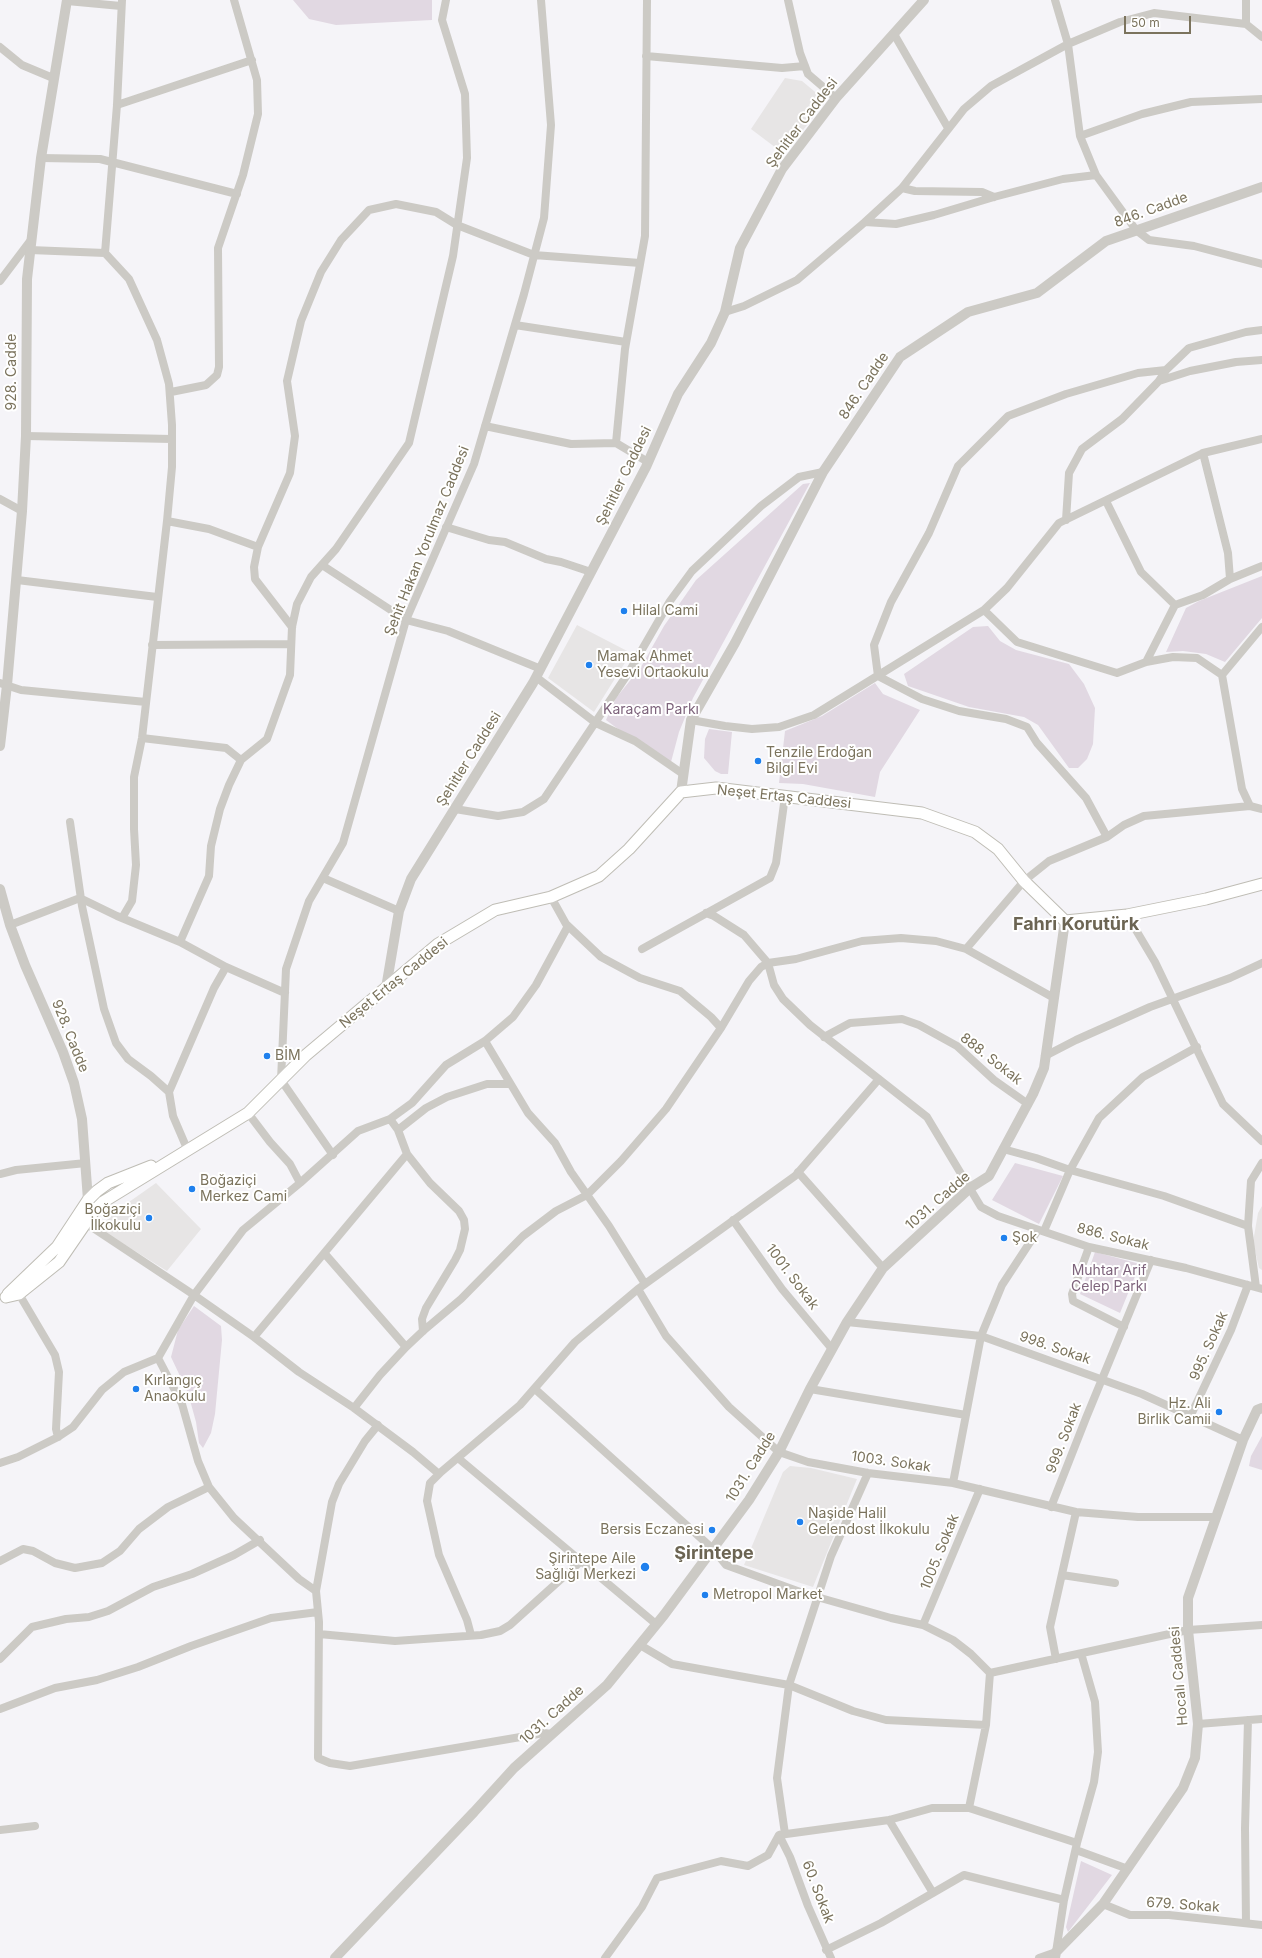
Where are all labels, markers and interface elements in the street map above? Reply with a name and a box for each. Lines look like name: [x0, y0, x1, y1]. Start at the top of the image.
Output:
scale bar: [1126, 8, 1193, 34]
text: 50 m: [1131, 15, 1160, 30]
street label: Şehitler Caddesi: [763, 75, 841, 171]
street label: 846. Cadde: [1112, 189, 1190, 231]
street label: 928. Cadde: [4, 334, 20, 410]
street label: 846. Cadde: [835, 349, 893, 423]
street label: Şehitler Caddesi: [593, 424, 655, 528]
street label: Şehit Hakan Yorulmaz Caddesi: [381, 444, 473, 638]
place label: Hilal Cami: [632, 603, 698, 619]
marker: Hilal Cami: [619, 606, 629, 616]
place label: Mamak Ahmet Yesevi Ortaokulu: [597, 649, 709, 682]
marker: Mamak Ahmet Yesevi Ortaokulu: [584, 660, 594, 670]
park label: Karaçam Parkı: [603, 702, 699, 718]
street label: Şehitler Caddesi: [433, 709, 505, 809]
place label: Tenzile Erdoğan Bilgi Evi: [766, 745, 872, 778]
marker: Tenzile Erdoğan Bilgi Evi: [753, 756, 763, 766]
street label: Neşet Ertaş Caddesi: [716, 782, 852, 812]
district label: Fahri Korutürk: [1013, 914, 1139, 936]
street label: Neşet Ertaş Caddesi: [336, 934, 452, 1032]
street label: 928. Cadde: [48, 997, 92, 1075]
street label: 888. Sokak: [957, 1030, 1025, 1088]
place label: BİM: [275, 1048, 301, 1064]
marker: BİM: [262, 1051, 272, 1061]
street label: 1031. Cadde: [902, 1168, 974, 1234]
place label: Boğaziçi Merkez Cami: [200, 1173, 287, 1206]
marker: Boğaziçi Merkez Cami: [187, 1184, 197, 1194]
place label: Boğaziçi İlkokulu: [84, 1202, 141, 1234]
marker: Boğaziçi İlkokulu: [144, 1213, 154, 1223]
street label: 886. Sokak: [1075, 1220, 1151, 1254]
place label: Şok: [1012, 1230, 1037, 1246]
marker: Şok: [999, 1233, 1009, 1243]
street label: 1001. Sokak: [762, 1241, 822, 1313]
park label: Muhtar Arif Celep Parkı: [1071, 1263, 1147, 1296]
street label: 995. Sokak: [1186, 1309, 1232, 1383]
street label: 998. Sokak: [1017, 1328, 1093, 1368]
place label: Kırlangıç Anaokulu: [144, 1373, 206, 1406]
marker: Kırlangıç Anaokulu: [131, 1384, 141, 1394]
place label: Hz. Ali Birlik Camii: [1137, 1396, 1211, 1428]
street label: 999. Sokak: [1043, 1400, 1085, 1476]
marker: Hz. Ali Birlik Camii: [1214, 1407, 1224, 1417]
street label: 1031. Cadde: [723, 1429, 779, 1505]
street label: 1003. Sokak: [850, 1448, 932, 1476]
place label: Naşide Halil Gelendost İlkokulu: [808, 1506, 930, 1538]
street label: 1005. Sokak: [917, 1512, 963, 1592]
marker: Naşide Halil Gelendost İlkokulu: [795, 1517, 805, 1527]
place label: Bersis Eczanesi: [600, 1522, 704, 1538]
marker: Bersis Eczanesi: [707, 1525, 717, 1535]
district label: Şirintepe: [674, 1543, 754, 1565]
place label: Şirintepe Aile Sağlığı Merkezi: [535, 1551, 636, 1584]
marker: Şirintepe Aile Sağlığı Merkezi: [639, 1561, 651, 1573]
place label: Metropol Market: [713, 1587, 822, 1603]
marker: Metropol Market: [700, 1590, 710, 1600]
street label: Hocalı Caddesi: [1166, 1626, 1192, 1726]
street label: 1031. Cadde: [517, 1682, 587, 1748]
street label: 60. Sokak: [798, 1858, 838, 1926]
street label: 679. Sokak: [1146, 1894, 1220, 1916]

